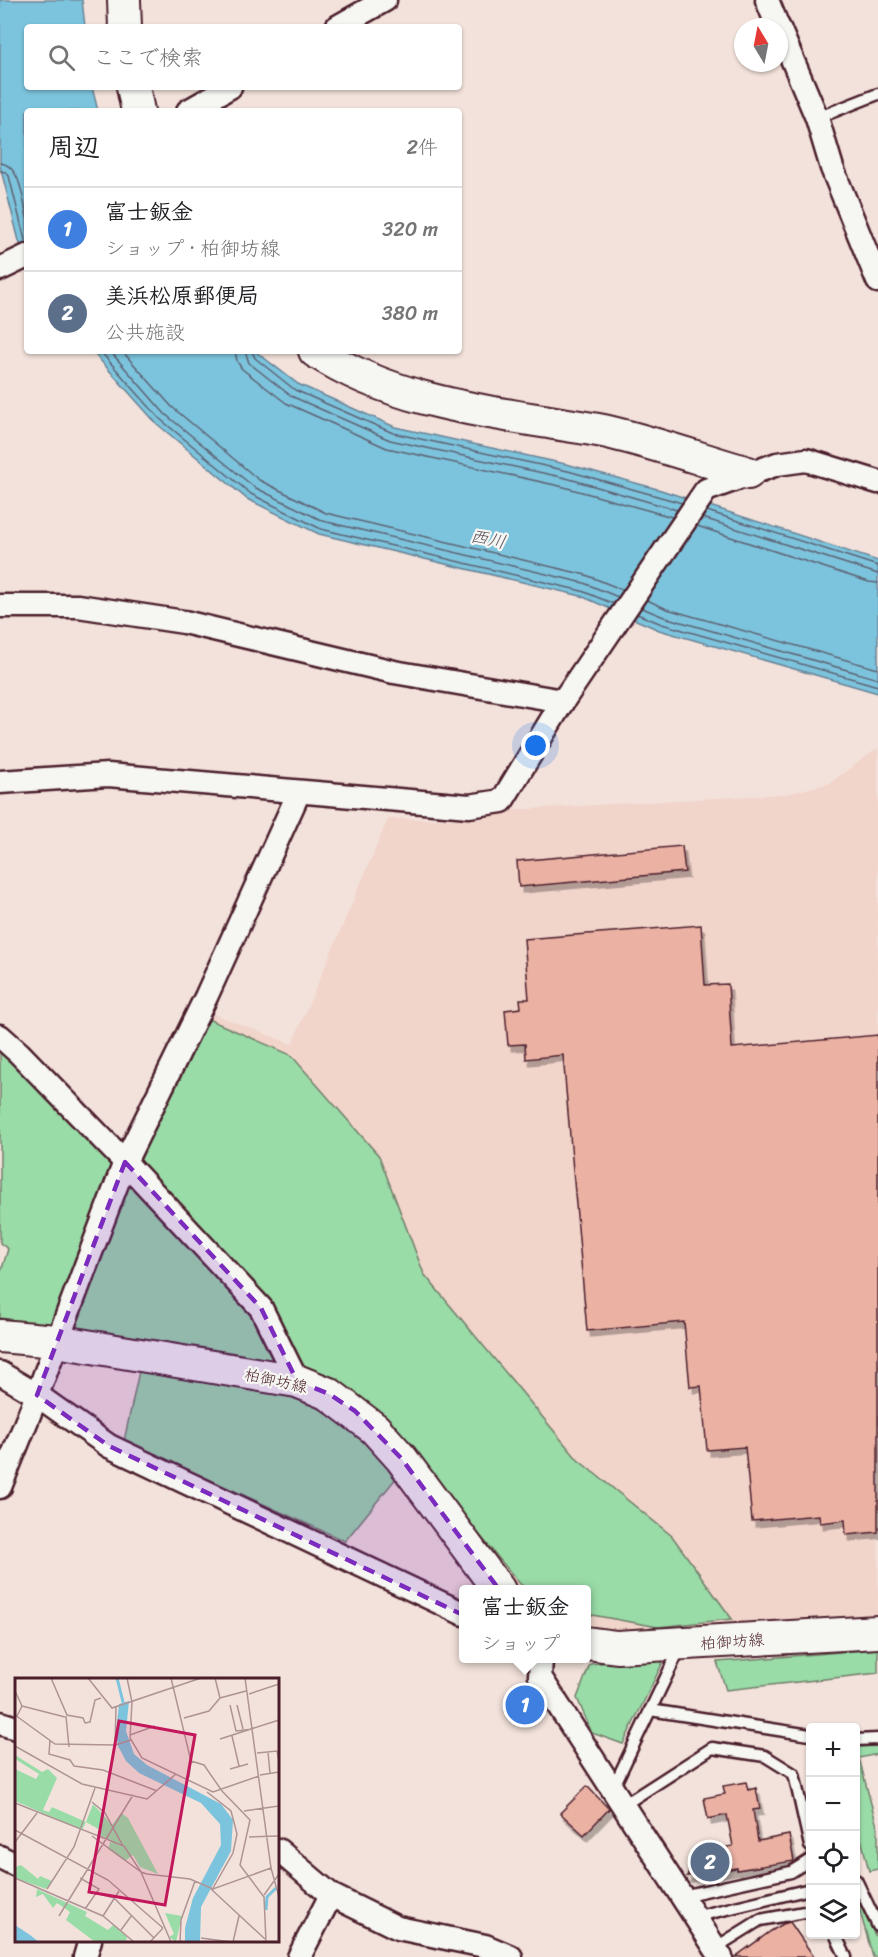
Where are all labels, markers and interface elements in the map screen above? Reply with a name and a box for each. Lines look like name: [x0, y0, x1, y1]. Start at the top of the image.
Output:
north arrow: [734, 18, 788, 72]
search box: [24, 24, 462, 90]
text: ここで検索: [93, 38, 203, 77]
icon: search: [45, 41, 78, 74]
text: 周辺: [48, 124, 100, 170]
text: 2件: [406, 130, 438, 165]
text: 富士鈑金: [105, 192, 193, 231]
text: 1: [63, 212, 72, 247]
text: 320 m: [382, 212, 438, 247]
text: ショップ · 柏御坊線: [105, 231, 280, 266]
text: 美浜松原郵便局: [105, 276, 259, 315]
text: 2: [62, 296, 73, 331]
text: 380 m: [382, 296, 438, 331]
text: 公共施設: [105, 315, 185, 350]
water label: 西川: [467, 520, 509, 558]
your location: [521, 731, 550, 760]
street label: 柏御坊線: [242, 1360, 310, 1401]
popup: [459, 1585, 591, 1663]
text: 富士鈑金: [481, 1587, 569, 1626]
street label: 柏御坊線: [699, 1625, 765, 1658]
text: ショップ: [481, 1626, 560, 1661]
inset map: [15, 1678, 279, 1942]
pin: 1: [506, 1682, 544, 1728]
map controls: [806, 1723, 860, 1939]
button: +: [806, 1723, 860, 1777]
button: −: [806, 1777, 860, 1831]
button: locate: [806, 1831, 860, 1885]
pin: 2: [690, 1840, 730, 1884]
button: layers: [806, 1885, 860, 1939]

